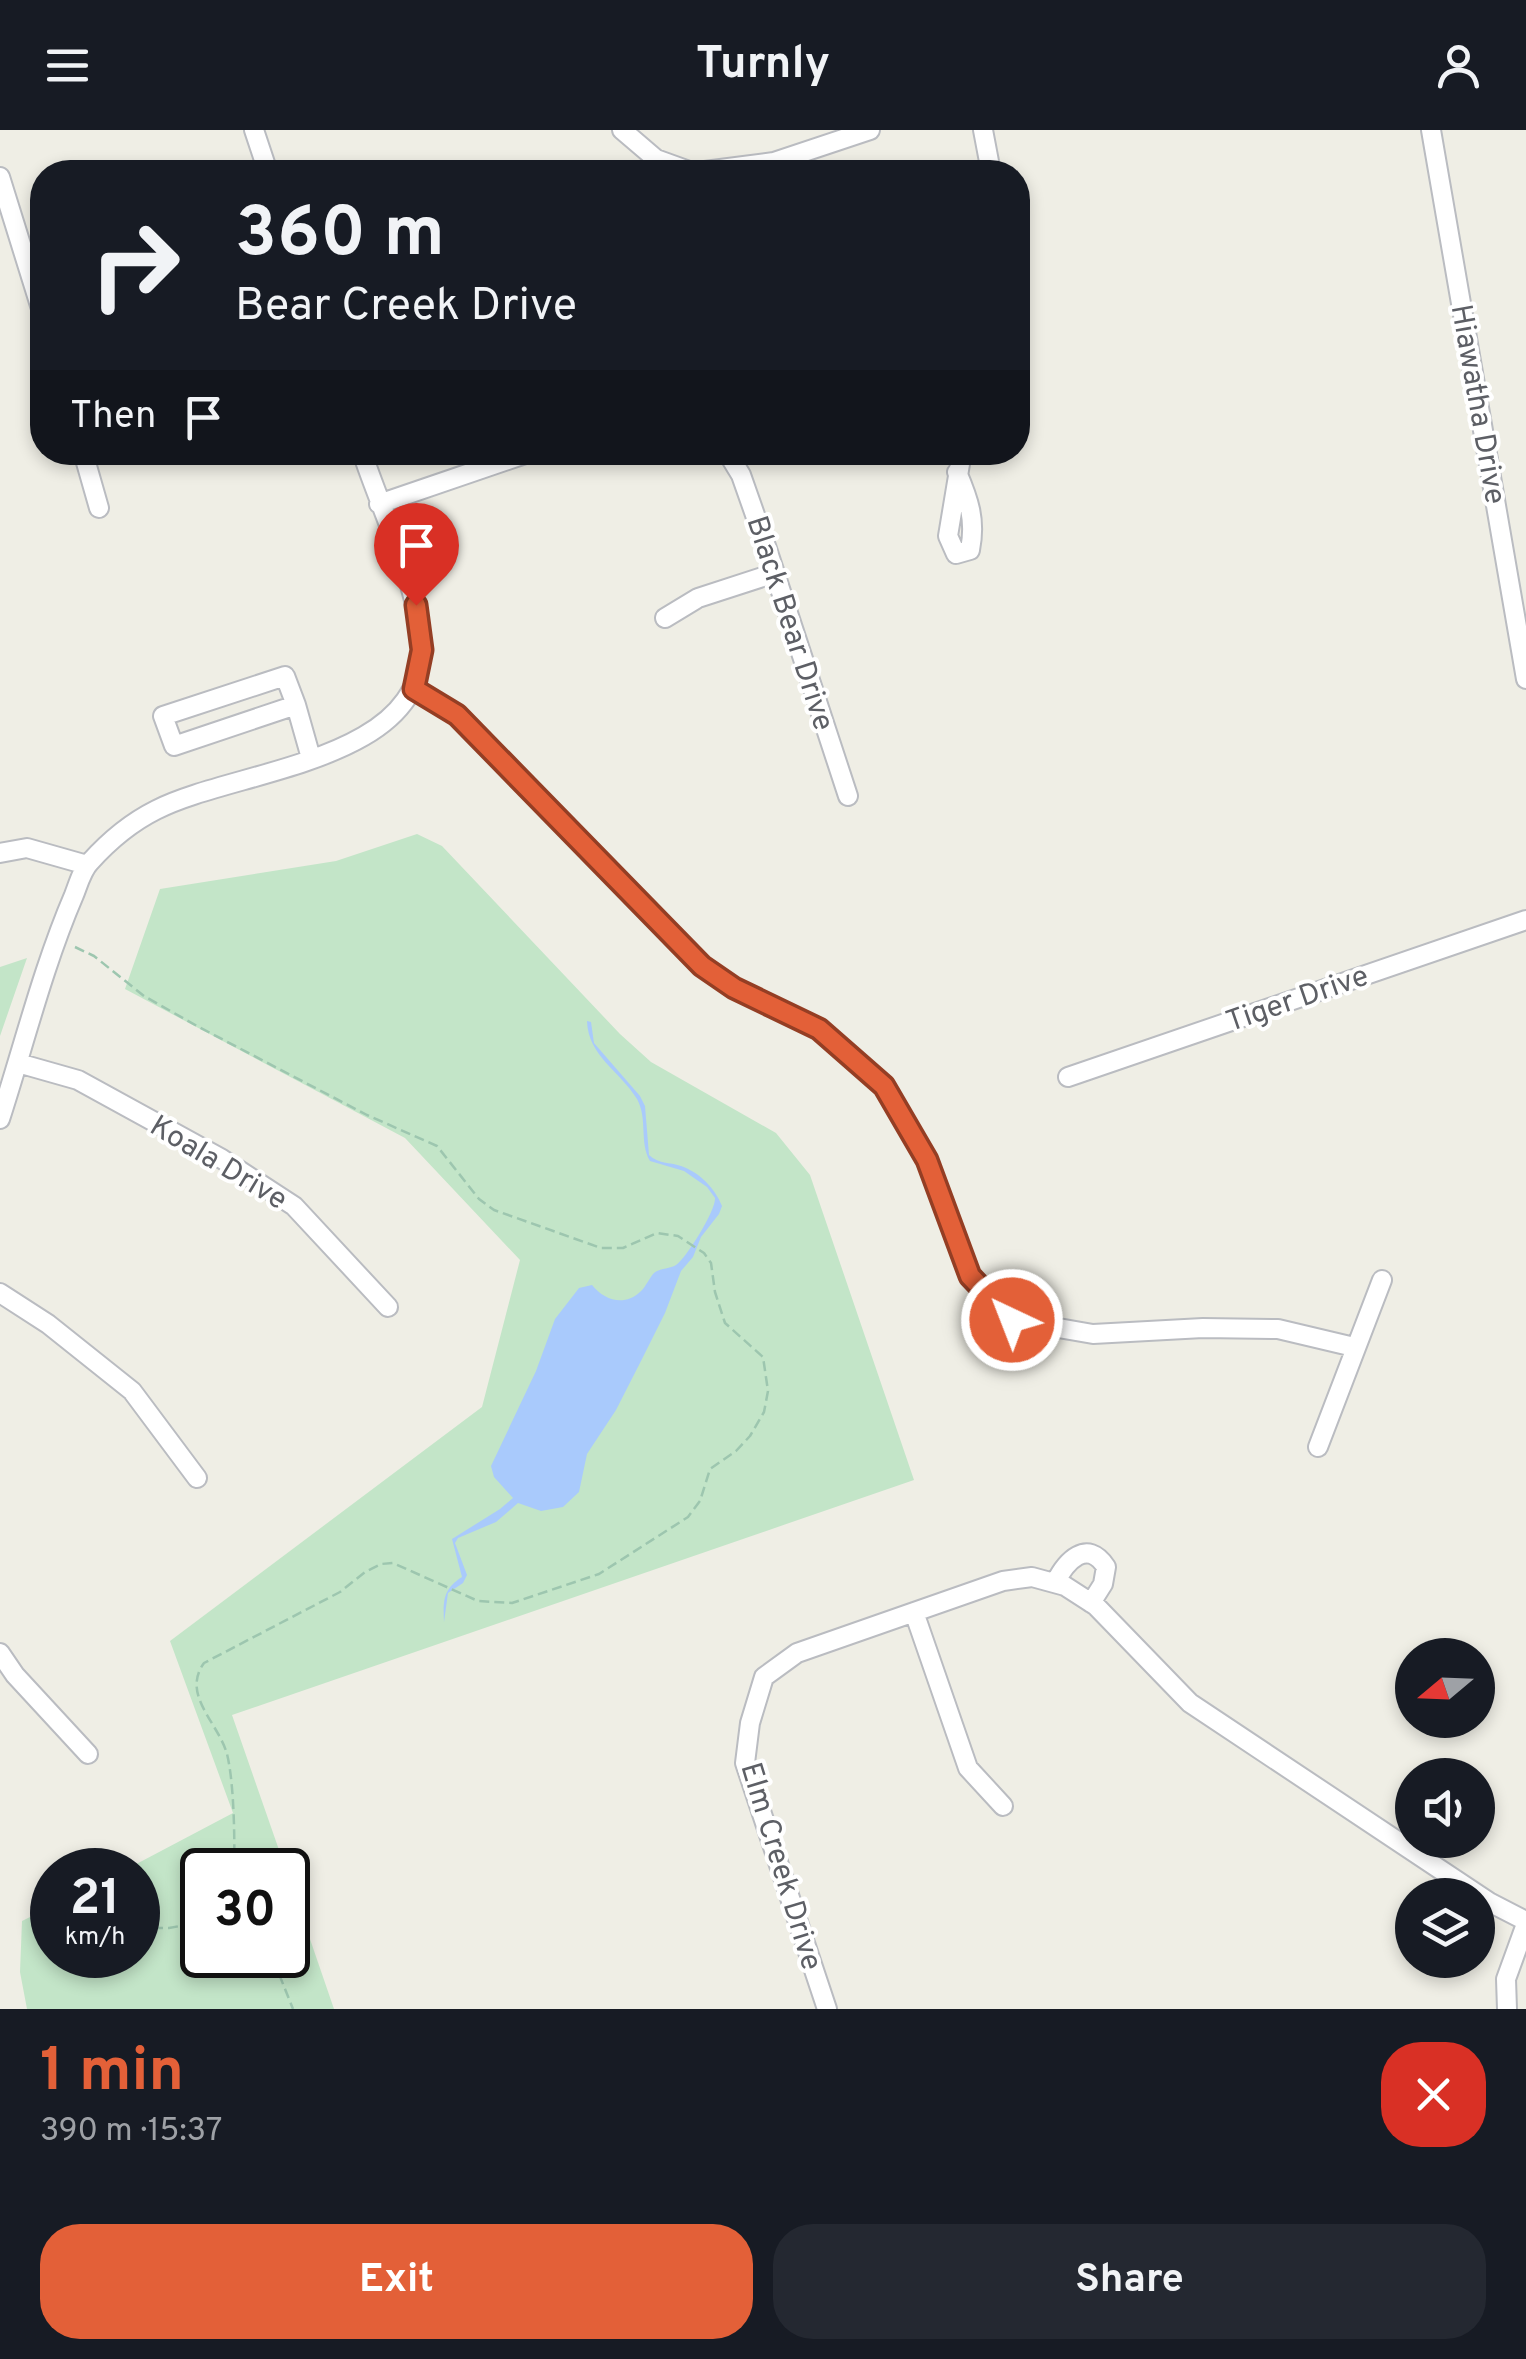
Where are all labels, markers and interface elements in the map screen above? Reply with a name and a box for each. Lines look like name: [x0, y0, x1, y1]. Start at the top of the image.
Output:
text: Turnly: [696, 37, 830, 94]
icon: menu: [40, 38, 95, 93]
icon: person: [1431, 38, 1486, 93]
text: 360 m: [235, 192, 445, 281]
icon: right: [70, 200, 200, 330]
text: Bear Creek Drive: [235, 279, 577, 336]
street label: Hiawatha Drive: [1441, 302, 1512, 507]
icon: arrive: [176, 390, 231, 445]
text: Then: [70, 393, 156, 442]
pin: [374, 503, 459, 606]
street label: Black Bear Drive: [736, 512, 841, 736]
icon: arrive: [389, 518, 444, 573]
street label: Tiger Drive: [1222, 959, 1374, 1042]
street label: Koala Drive: [142, 1109, 293, 1220]
position arrow: [960, 1268, 1064, 1372]
north arrow: [1395, 1638, 1495, 1738]
map controls: [1395, 1638, 1495, 1978]
street label: Elm Creek Drive: [730, 1758, 829, 1975]
button: sound: [1395, 1758, 1495, 1858]
speed limit sign: 30: [180, 1848, 310, 1978]
text: 21: [70, 1869, 120, 1932]
button: layers: [1395, 1878, 1495, 1978]
text: km/h: [65, 1922, 125, 1954]
text: 1 min: [40, 2036, 184, 2112]
button: close: [1381, 2042, 1486, 2147]
text: 390 m · 15:37: [40, 2112, 222, 2152]
button: Exit: [40, 2224, 753, 2339]
button: Share: [773, 2224, 1486, 2339]

